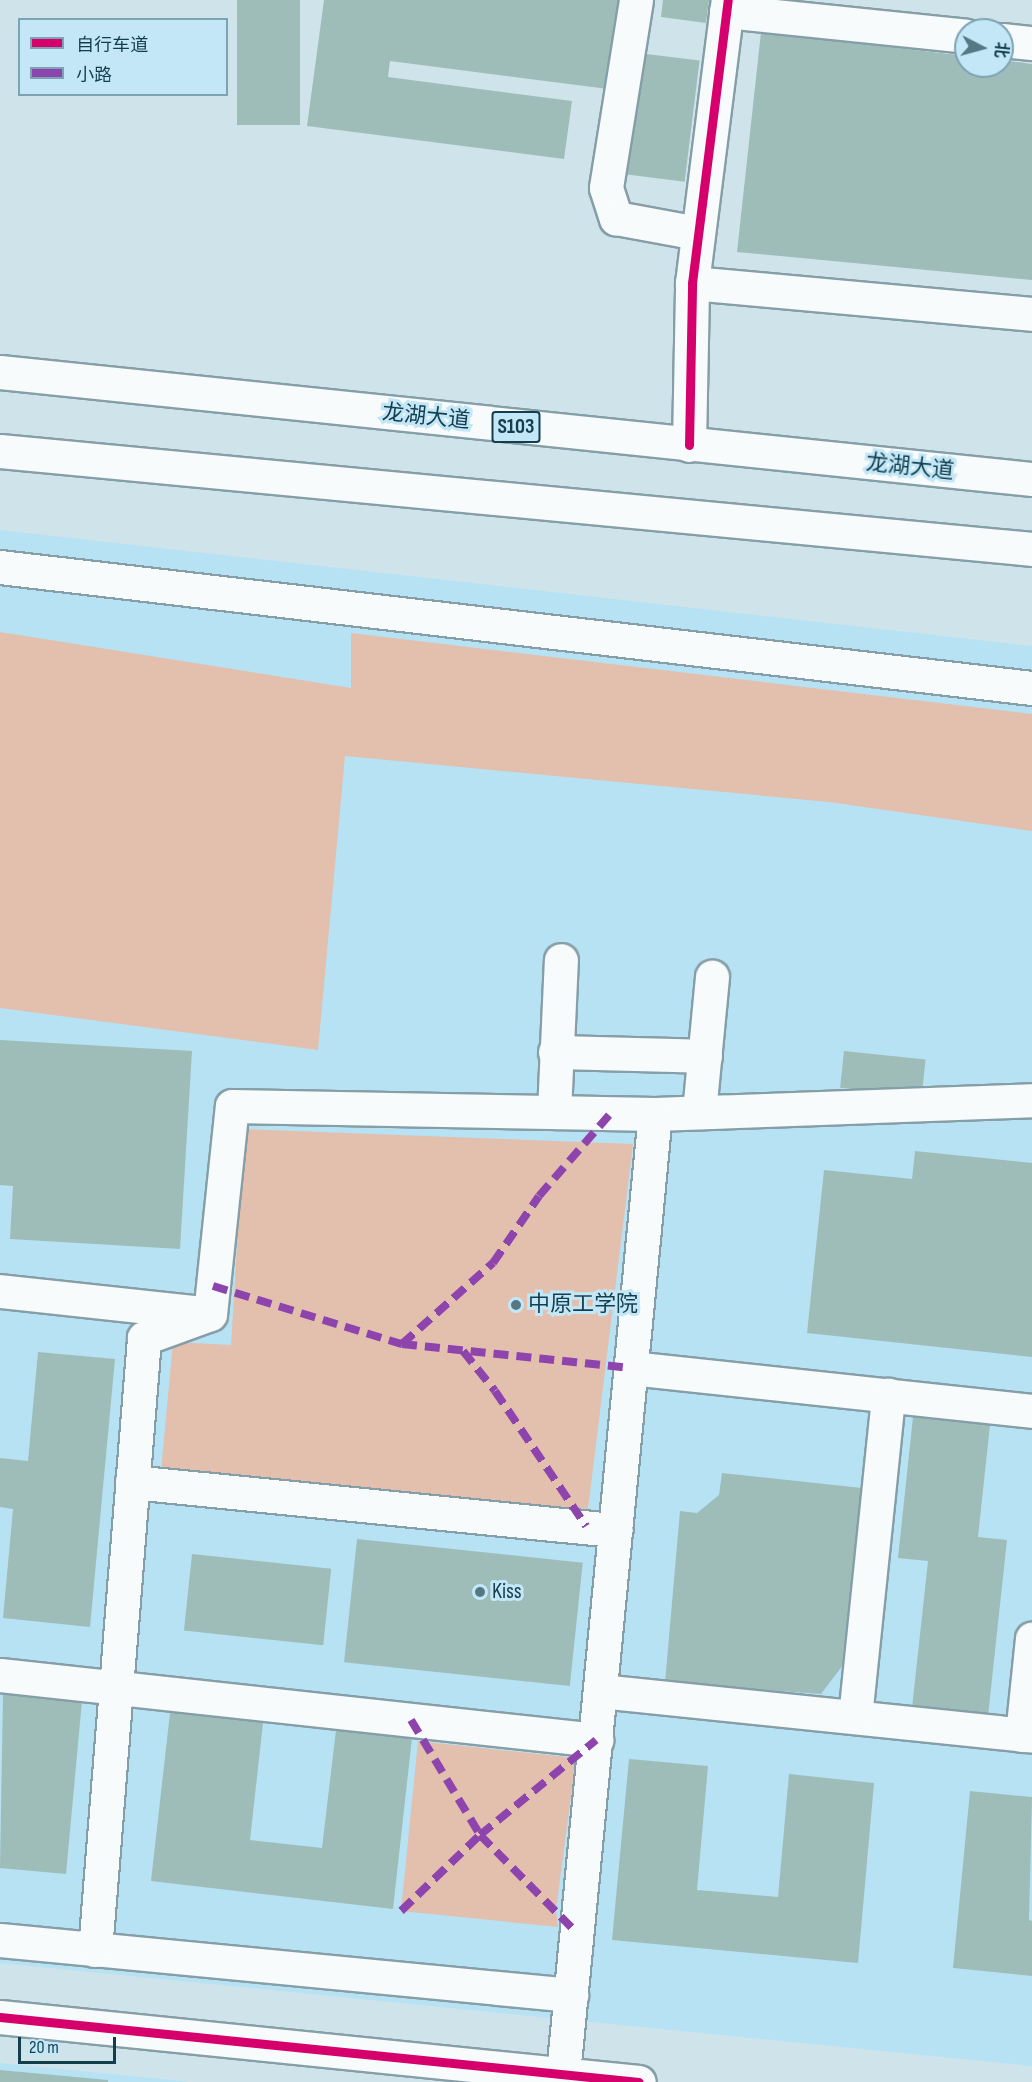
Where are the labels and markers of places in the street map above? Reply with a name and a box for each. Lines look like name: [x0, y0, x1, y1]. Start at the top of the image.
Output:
place label: 中原工学院: [528, 1292, 638, 1318]
marker: 中原工学院: [509, 1298, 523, 1312]
place label: Kiss: [492, 1579, 522, 1605]
marker: Kiss: [473, 1585, 487, 1599]

